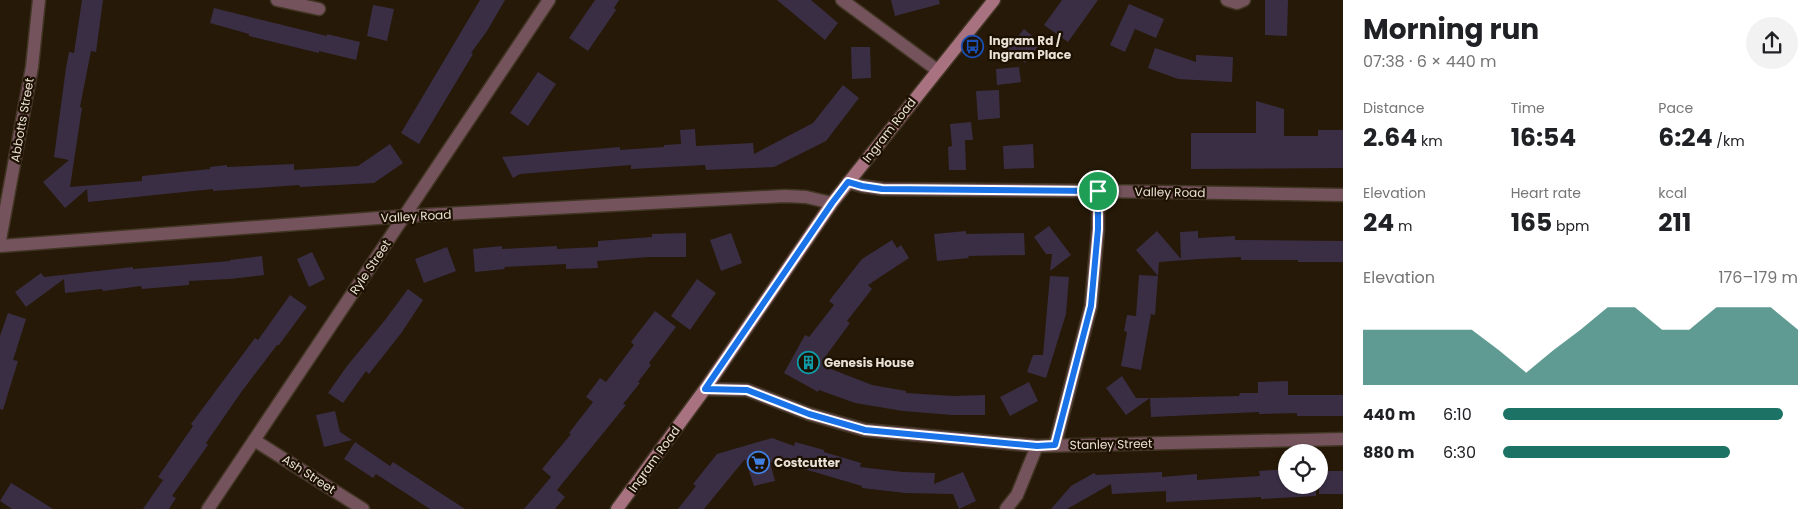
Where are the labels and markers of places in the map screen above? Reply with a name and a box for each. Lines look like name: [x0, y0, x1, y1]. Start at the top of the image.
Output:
place label: Ingram Rd / Ingram Place: [989, 32, 1072, 63]
bus stop icon: Ingram Rd / Ingram Place: [961, 35, 985, 59]
pin: [1077, 170, 1119, 212]
building icon: Genesis House: [796, 350, 820, 374]
place label: Genesis House: [824, 354, 915, 371]
supermarket icon: Costcutter: [746, 450, 770, 474]
place label: Costcutter: [774, 454, 840, 471]

